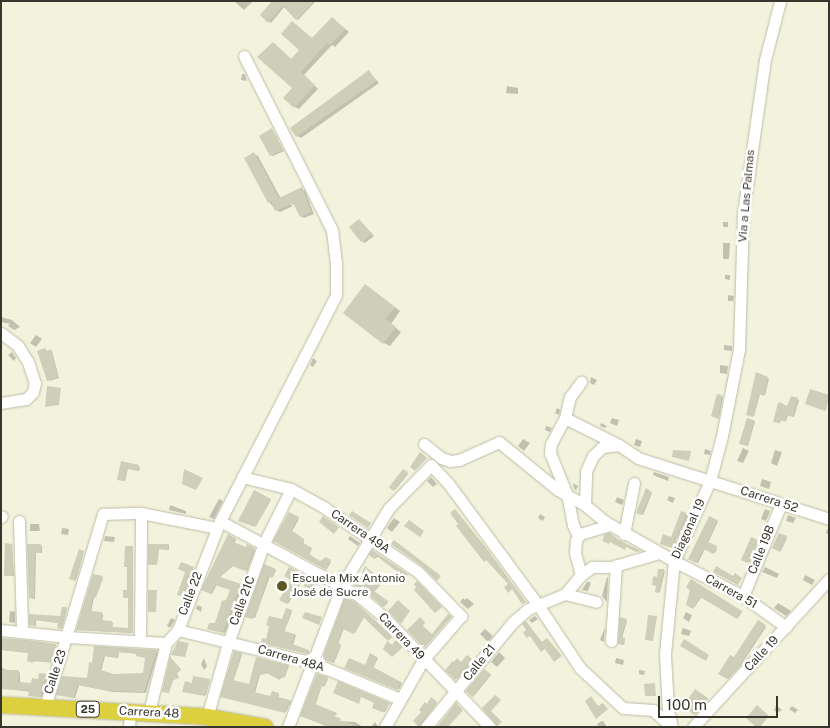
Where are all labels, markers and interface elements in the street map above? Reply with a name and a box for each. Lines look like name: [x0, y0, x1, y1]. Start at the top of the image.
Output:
street label: Via a Las Palmas: [736, 149, 758, 243]
street label: Carrera 52: [738, 484, 800, 516]
street label: Diagonal 19: [669, 497, 709, 561]
street label: Carrera 49A: [328, 507, 392, 557]
street label: Calle 19B: [746, 523, 778, 577]
street label: Calle 22: [176, 570, 206, 618]
place label: Escuela Mix Antonio José de Sucre: [292, 572, 405, 600]
street label: Carrera 51: [702, 572, 760, 612]
street label: Calle 21C: [227, 574, 259, 628]
marker: Escuela Mix Antonio José de Sucre: [276, 580, 288, 592]
street label: Carrera 49: [375, 610, 427, 664]
street label: Calle 19: [742, 633, 782, 675]
street label: Calle 21: [461, 642, 499, 684]
street label: Carrera 48A: [256, 643, 326, 675]
street label: Calle 23: [42, 648, 70, 696]
scale bar: [660, 686, 780, 718]
text: 100 m: [666, 696, 707, 713]
road number: 25: [76, 701, 100, 718]
street label: Carrera 48: [119, 704, 179, 722]

